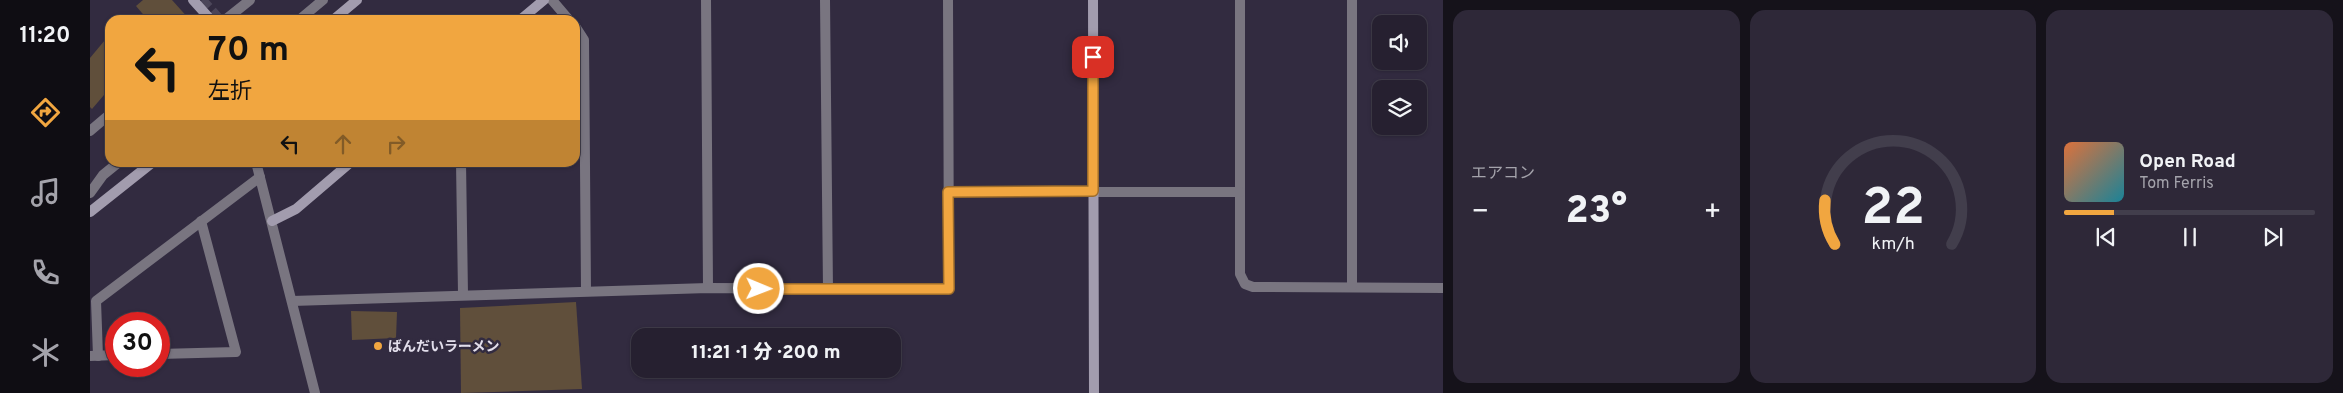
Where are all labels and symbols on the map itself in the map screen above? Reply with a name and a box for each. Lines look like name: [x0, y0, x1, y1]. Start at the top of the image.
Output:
pin: [1072, 36, 1114, 78]
position arrow: [732, 262, 784, 314]
speed limit sign: 30: [105, 312, 170, 377]
place label: ばんだいラーメン: [388, 339, 499, 356]
marker: ばんだいラーメン: [372, 340, 384, 352]

